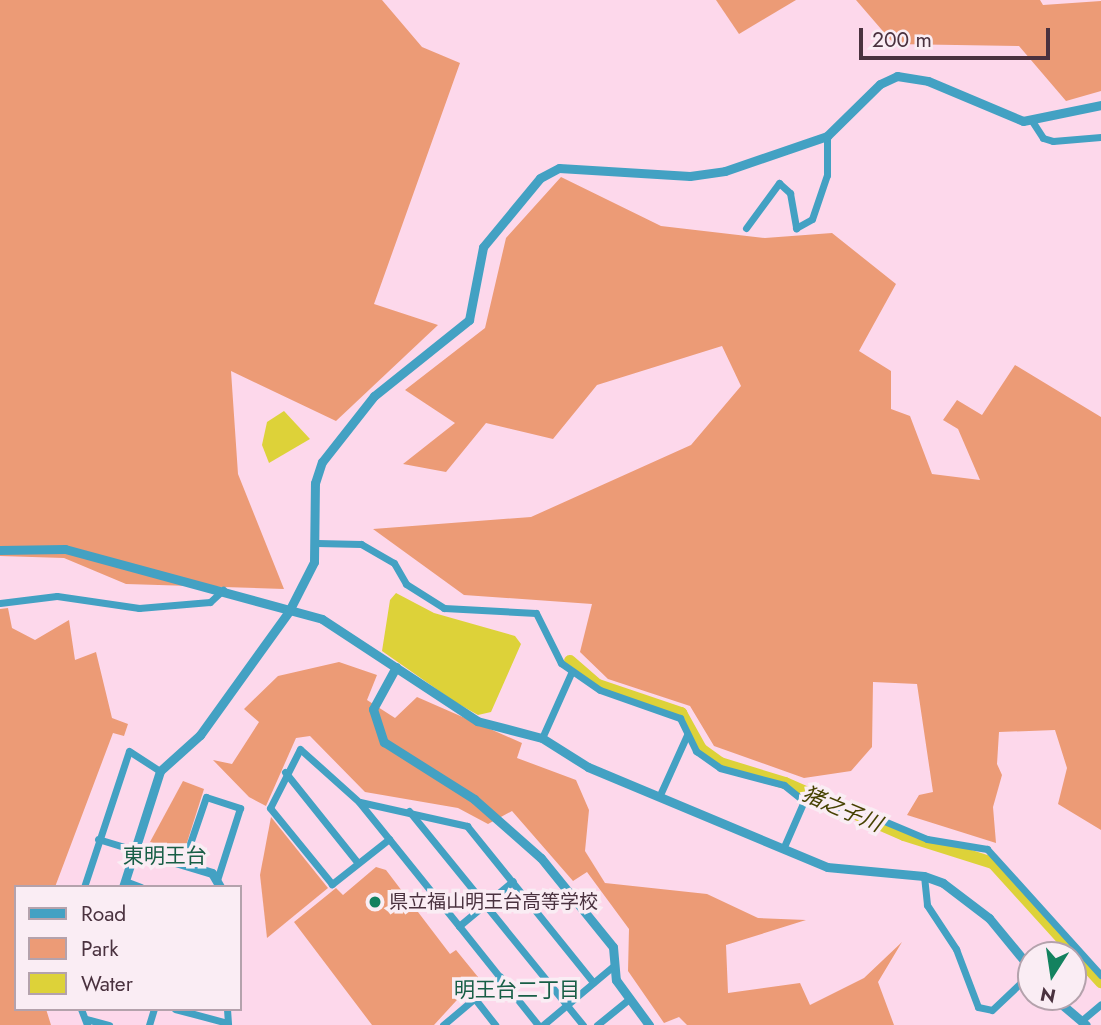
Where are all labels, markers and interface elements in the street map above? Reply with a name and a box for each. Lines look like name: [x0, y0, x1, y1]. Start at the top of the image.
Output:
scale bar: [863, 14, 1054, 58]
text: 200 m: [872, 25, 932, 55]
water label: 猪之子川: [798, 781, 886, 837]
district label: 東明王台: [123, 843, 207, 869]
legend: [14, 885, 242, 1011]
place label: 県立福山明王台高等学校: [389, 891, 598, 913]
marker: 県立福山明王台高等学校: [367, 894, 383, 910]
text: Road: [81, 899, 126, 929]
text: Park: [81, 934, 118, 964]
north arrow: [1017, 941, 1087, 1011]
text: Water: [81, 969, 133, 999]
district label: 明王台二丁目: [454, 977, 580, 1003]
text: N: [1038, 980, 1058, 1010]

